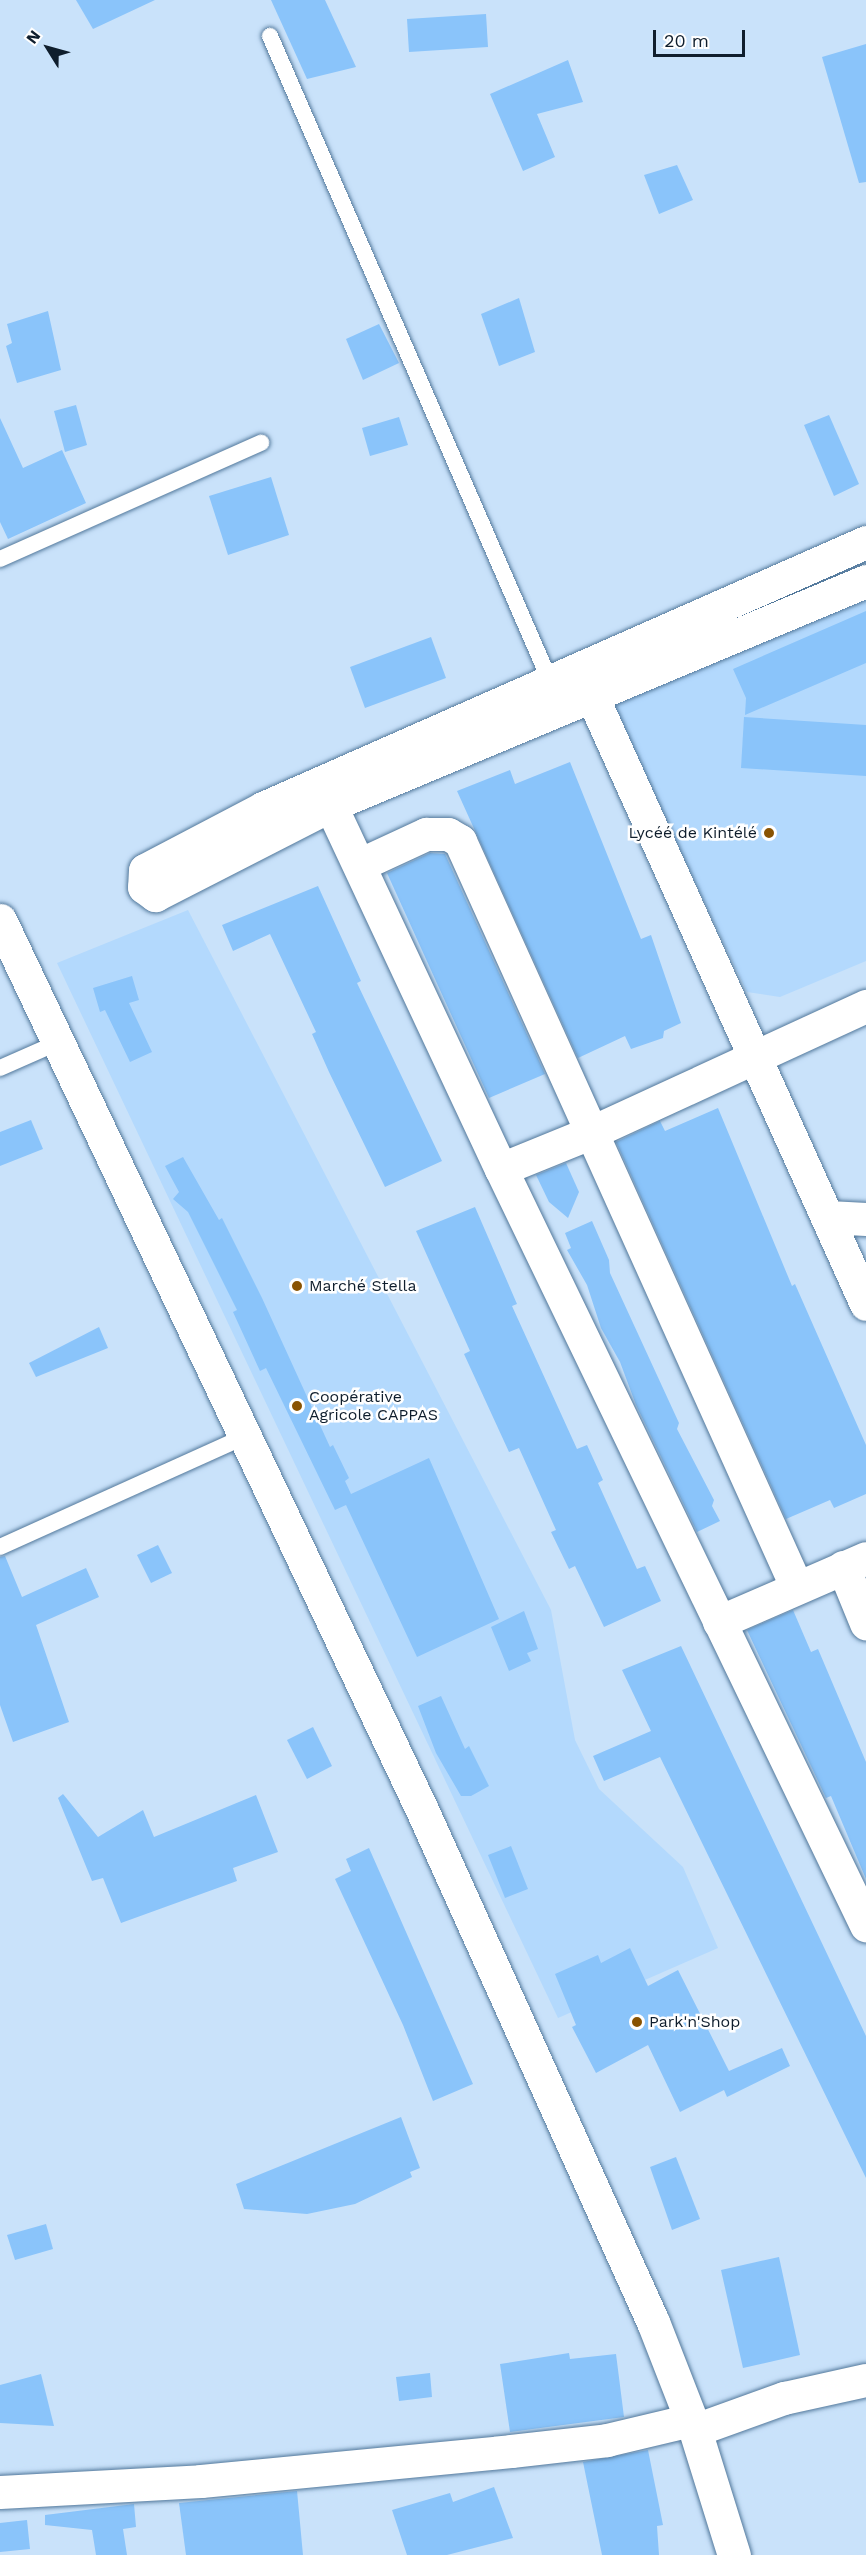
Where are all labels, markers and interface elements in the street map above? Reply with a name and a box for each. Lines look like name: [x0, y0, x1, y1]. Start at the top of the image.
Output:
north arrow: [18, 18, 78, 78]
scale bar: [656, 18, 748, 56]
text: N: [22, 26, 44, 47]
text: 20 m: [664, 30, 709, 51]
place label: Lycéé de Kintélé: [628, 823, 757, 843]
marker: Lycéé de Kintélé: [762, 826, 776, 840]
place label: Marché Stella: [309, 1276, 416, 1296]
marker: Marché Stella: [290, 1279, 304, 1293]
place label: Coopérative Agricole CAPPAS: [309, 1387, 438, 1425]
marker: Coopérative Agricole CAPPAS: [290, 1399, 304, 1413]
place label: Park'n'Shop: [649, 2012, 740, 2032]
marker: Park'n'Shop: [630, 2015, 644, 2029]

